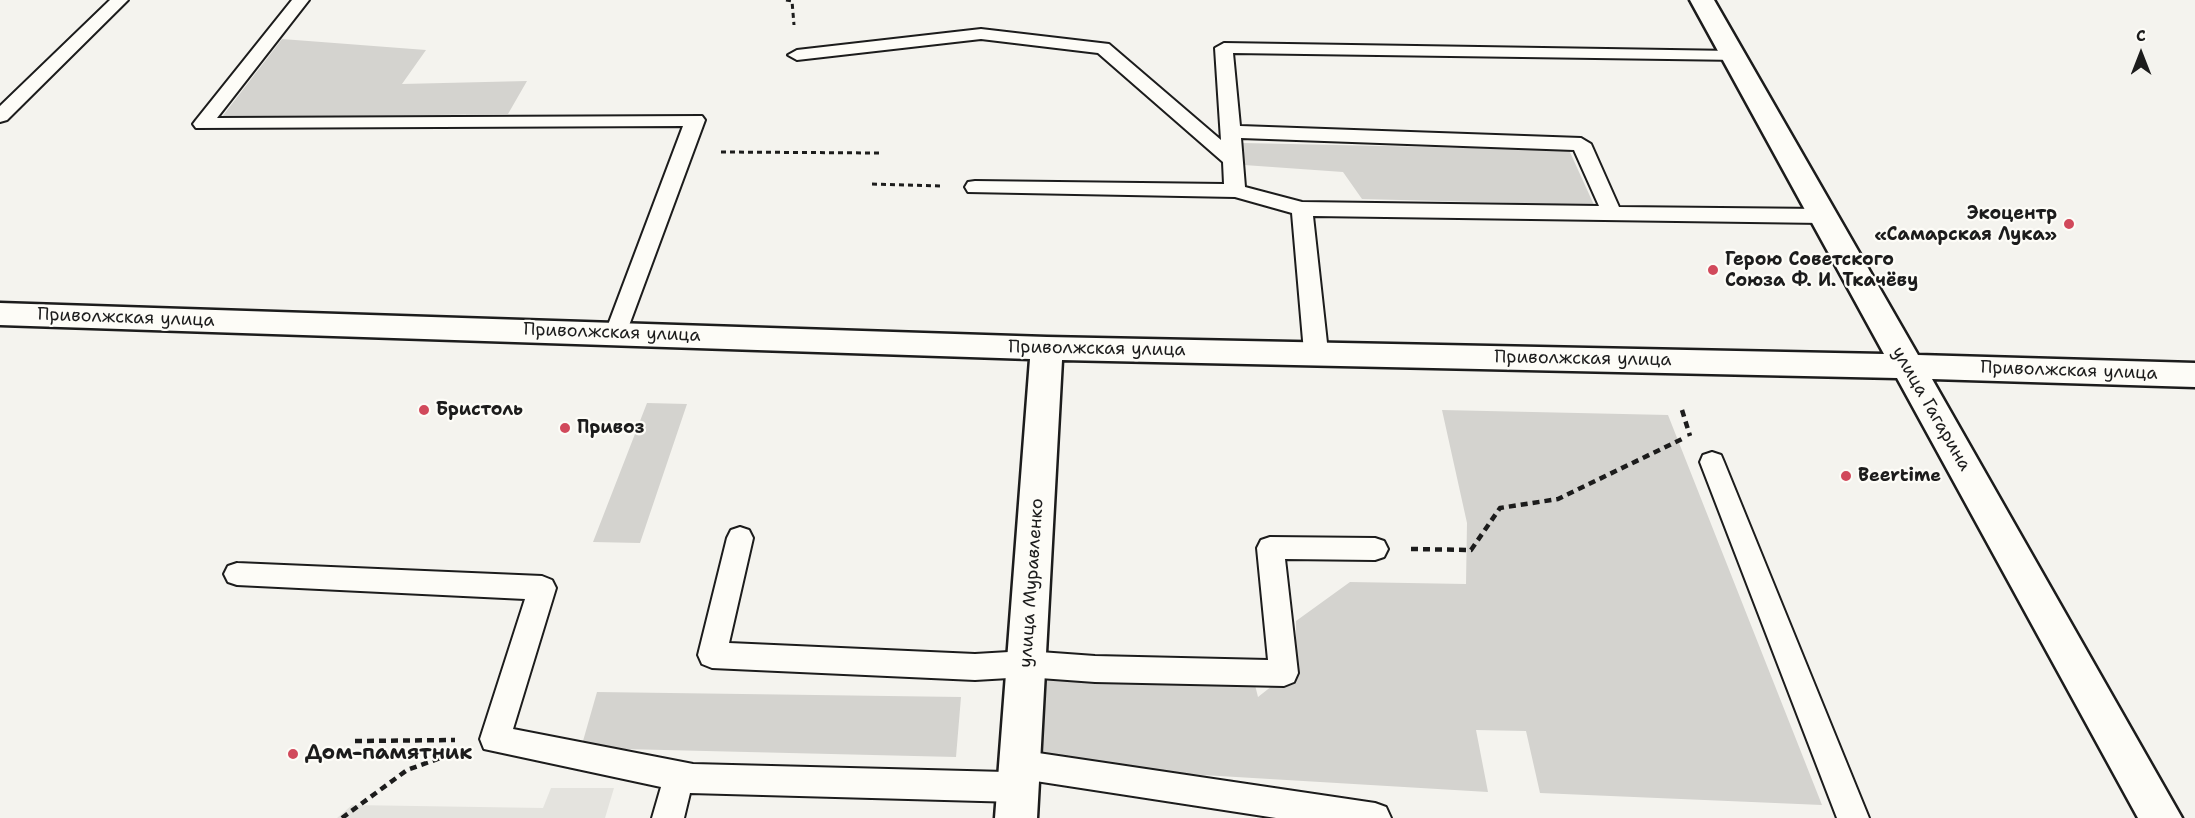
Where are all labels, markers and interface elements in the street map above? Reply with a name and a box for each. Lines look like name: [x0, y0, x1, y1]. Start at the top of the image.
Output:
north arrow: [2111, 24, 2171, 84]
text: С: [2136, 25, 2146, 46]
place label: Экоцентр «Самарская Лука»: [1874, 203, 2057, 246]
marker: Экоцентр «Самарская Лука»: [2062, 217, 2076, 231]
place label: Герою Советского Союза Ф. И. Ткачёву: [1725, 249, 1918, 292]
marker: Герою Советского Союза Ф. И. Ткачёву: [1706, 263, 1720, 277]
street label: Приволжская улица: [37, 304, 215, 332]
street label: Приволжская улица: [523, 319, 701, 347]
street label: Приволжская улица: [1008, 337, 1186, 361]
street label: улица Гагарина: [1887, 343, 1975, 475]
street label: Приволжская улица: [1494, 347, 1672, 371]
street label: Приволжская улица: [1980, 357, 2158, 385]
place label: Бристоль: [436, 399, 523, 421]
marker: Бристоль: [417, 403, 431, 417]
place label: Привоз: [577, 417, 644, 439]
marker: Привоз: [558, 421, 572, 435]
place label: Beertime: [1858, 465, 1941, 487]
marker: Beertime: [1839, 469, 1853, 483]
street label: улица Муравленко: [1015, 498, 1049, 668]
place label: Дом-памятник: [305, 741, 472, 767]
marker: Дом-памятник: [286, 747, 300, 761]

